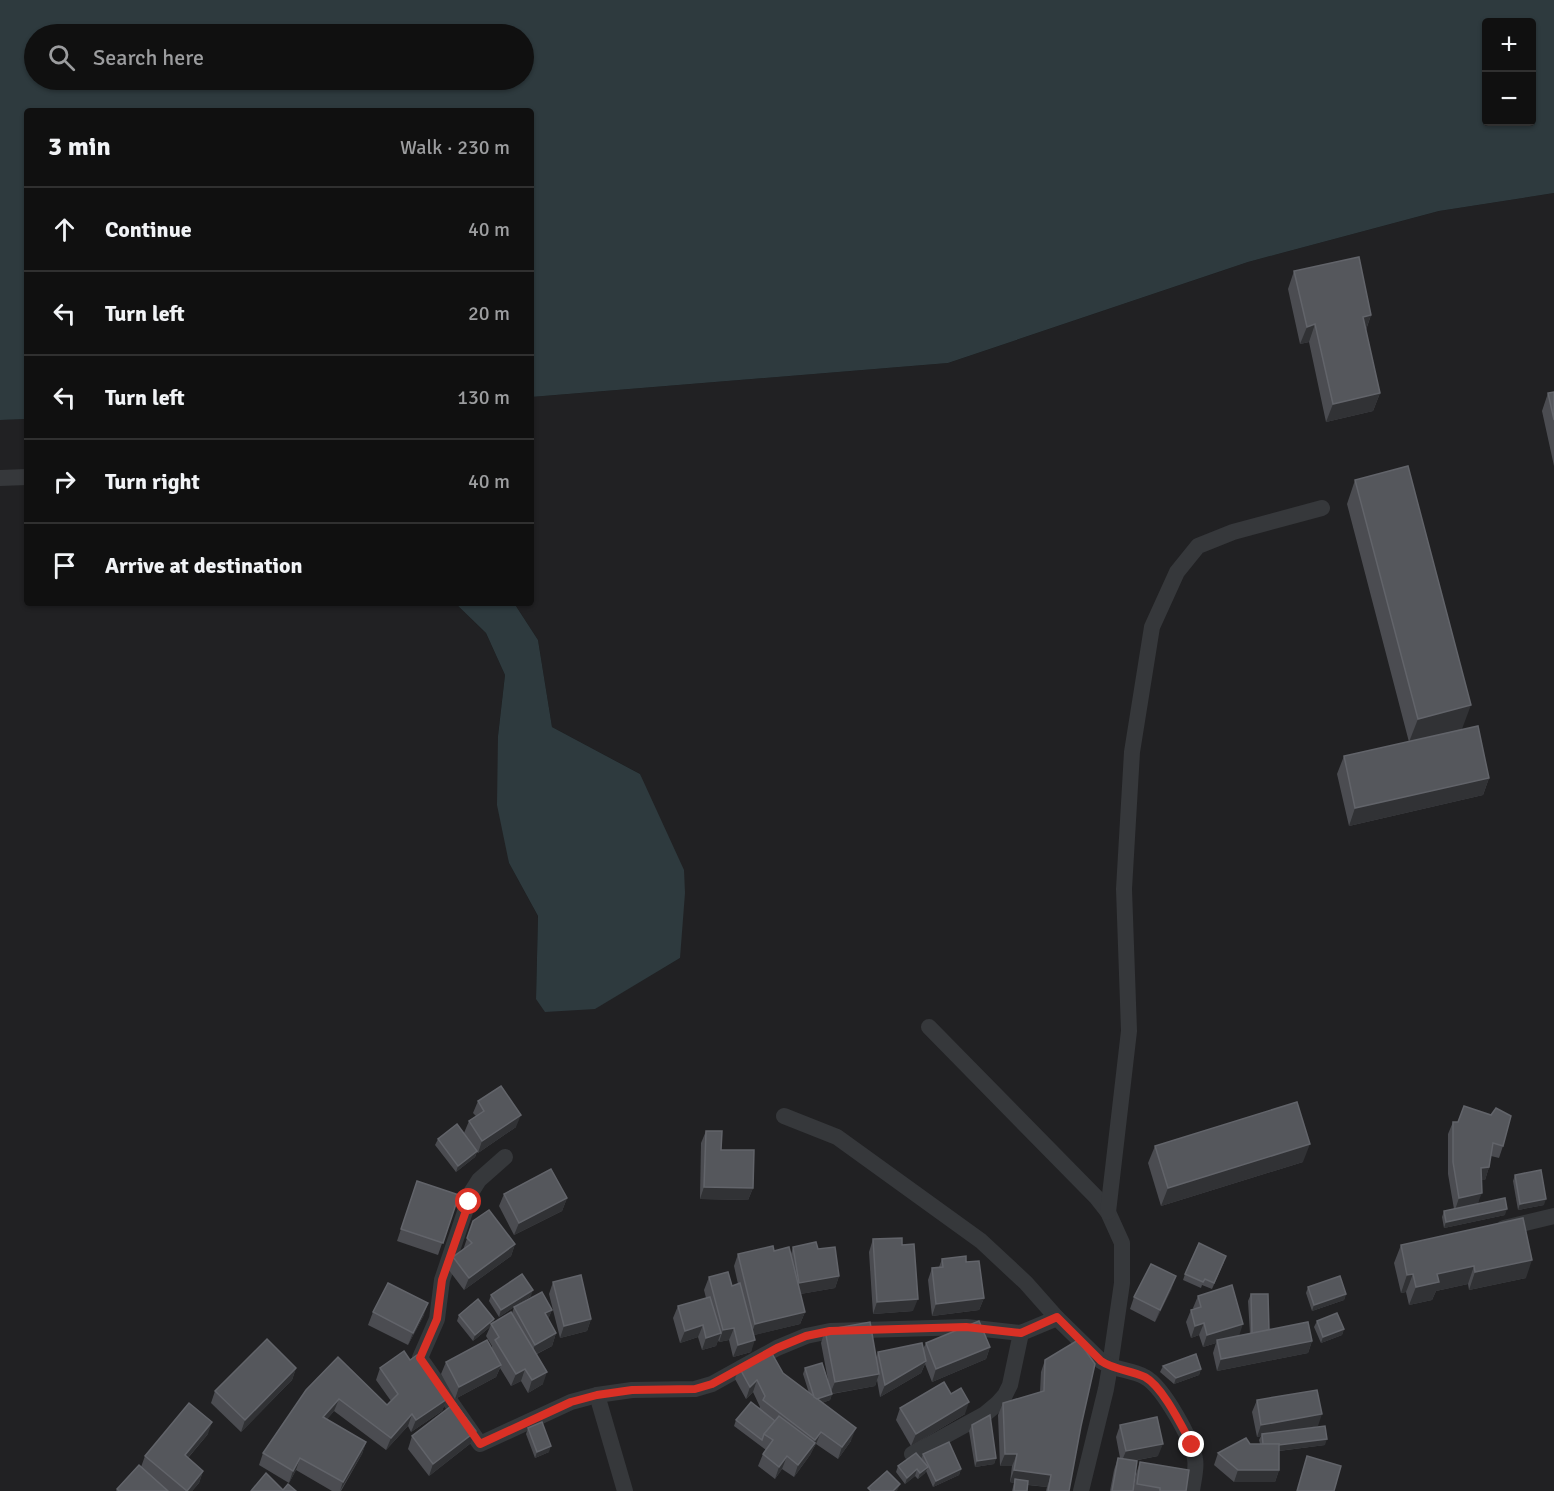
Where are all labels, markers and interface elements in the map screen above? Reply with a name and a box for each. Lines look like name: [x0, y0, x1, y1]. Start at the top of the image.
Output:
map controls: [1482, 18, 1536, 126]
button: +: [1482, 18, 1536, 72]
search box: [24, 24, 534, 90]
icon: search: [45, 41, 78, 74]
text: Search here: [93, 44, 204, 71]
button: −: [1482, 72, 1536, 126]
text: 3 min: [48, 131, 111, 163]
text: Walk · 230 m: [400, 135, 510, 160]
icon: ahead: [48, 213, 81, 246]
text: Continue: [105, 216, 192, 243]
text: 40 m: [468, 217, 510, 242]
icon: left: [48, 297, 81, 330]
text: Turn left: [105, 300, 185, 327]
text: 20 m: [468, 301, 510, 326]
icon: left: [48, 381, 81, 414]
text: Turn left: [105, 384, 185, 411]
text: 130 m: [457, 385, 510, 410]
icon: right: [48, 465, 81, 498]
text: Turn right: [105, 468, 200, 495]
text: 40 m: [468, 469, 510, 494]
icon: arrive: [48, 549, 81, 582]
text: Arrive at destination: [105, 552, 302, 579]
route start: [455, 1188, 481, 1214]
route end: [1178, 1431, 1204, 1457]

